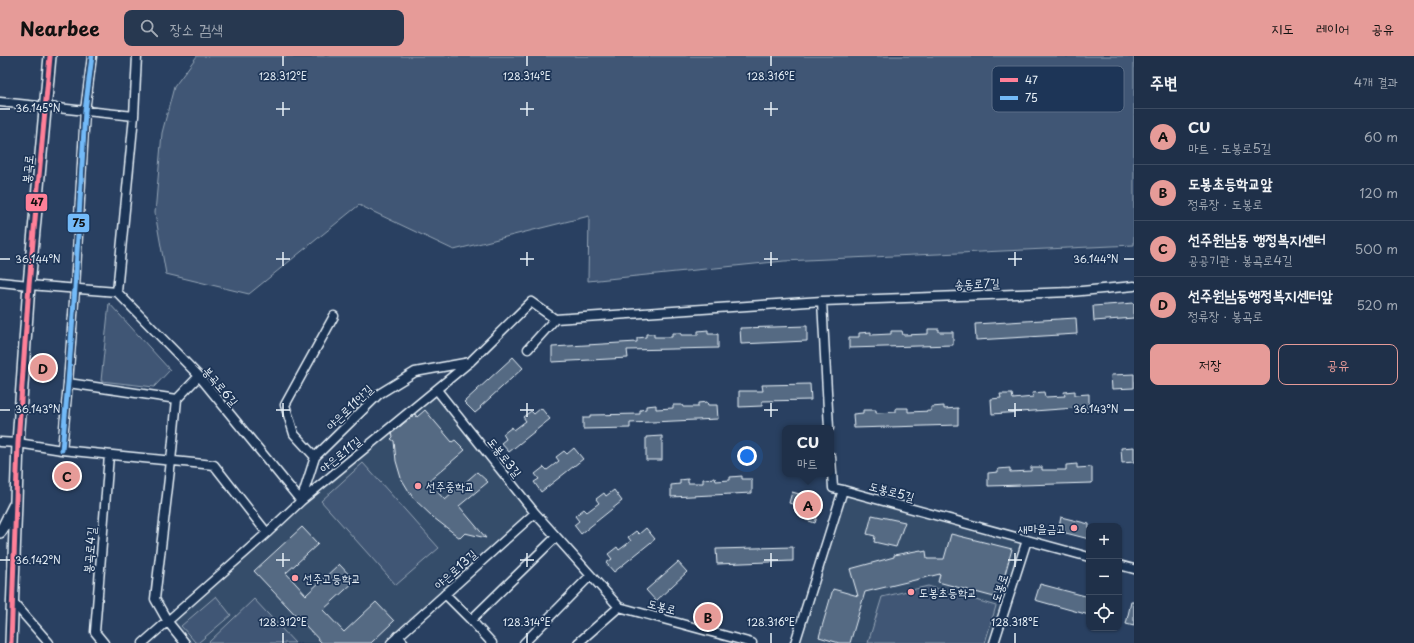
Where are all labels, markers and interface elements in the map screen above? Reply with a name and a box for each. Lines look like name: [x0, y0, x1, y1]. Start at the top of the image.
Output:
search box: [124, 10, 404, 46]
text: Nearbee: [20, 14, 100, 42]
icon: search: [138, 17, 160, 39]
text: 장소 검색: [170, 17, 223, 40]
text: 지도: [1271, 18, 1294, 39]
text: 레이어: [1316, 18, 1349, 39]
text: 공유: [1371, 18, 1394, 39]
legend: [992, 66, 1124, 112]
text: 128.312°E: [259, 68, 307, 83]
text: 128.314°E: [503, 68, 551, 83]
text: 128.316°E: [747, 68, 795, 83]
text: 주변: [1150, 69, 1177, 95]
text: 47: [1025, 71, 1038, 88]
text: 4개 결과: [1354, 72, 1398, 91]
text: 75: [1025, 89, 1038, 106]
text: 36.145°N: [16, 100, 61, 115]
text: CU: [1188, 115, 1211, 138]
text: A: [1158, 127, 1168, 146]
text: 60 m: [1364, 127, 1398, 146]
text: 마트 · 도봉로5길: [1188, 138, 1271, 157]
street label: 봉곡로: [17, 154, 37, 184]
text: 도봉초등학교앞: [1188, 171, 1273, 194]
text: B: [1159, 183, 1167, 202]
text: 120 m: [1359, 183, 1398, 202]
line badge: 47: [25, 193, 48, 212]
text: 47: [30, 193, 44, 210]
text: 정류장 · 도봉로: [1188, 194, 1263, 213]
line badge: 75: [67, 213, 90, 233]
text: 75: [72, 214, 86, 231]
text: 선주원남동 행정복지센터: [1188, 227, 1326, 250]
text: C: [1158, 239, 1168, 258]
text: 500 m: [1355, 239, 1398, 258]
text: 공공기관 · 봉곡로4길: [1188, 250, 1292, 269]
text: 36.144°N: [15, 251, 61, 266]
text: 36.144°N: [1073, 251, 1119, 266]
street label: 송동로7길: [954, 273, 1000, 293]
text: 선주원남동행정복지센터앞: [1188, 283, 1333, 306]
text: D: [1158, 295, 1168, 314]
text: 520 m: [1356, 295, 1398, 314]
text: 정류장 · 봉곡로: [1188, 306, 1263, 325]
button: 저장: [1150, 344, 1270, 385]
button: 공유: [1278, 344, 1398, 385]
pin: D: [30, 353, 56, 383]
street label: 봉곡로6길: [199, 362, 243, 410]
street label: 야은로11안길: [322, 380, 377, 434]
text: 36.143°N: [15, 401, 61, 416]
text: 36.143°N: [1073, 401, 1119, 416]
popup: [782, 425, 834, 477]
text: CU: [797, 430, 819, 453]
street label: 야은로11길: [315, 431, 365, 477]
street label: 도봉로3길: [484, 433, 527, 481]
your location: [737, 446, 757, 466]
text: 마트: [797, 453, 818, 472]
pin: C: [54, 461, 80, 491]
street label: 도봉로5길: [867, 476, 917, 506]
place label: 선주중학교: [426, 477, 474, 495]
marker: 선주중학교: [413, 481, 423, 491]
pin: A: [795, 490, 821, 520]
place label: 새마을금고: [1018, 519, 1066, 537]
marker: 새마을금고: [1069, 523, 1079, 533]
map controls: [1086, 523, 1122, 631]
button: +: [1086, 523, 1122, 559]
street label: 봉곡로4길: [78, 526, 100, 574]
street label: 야은로13길: [430, 545, 481, 593]
text: 36.142°N: [15, 552, 61, 567]
button: −: [1086, 559, 1122, 595]
place label: 선주고등학교: [303, 569, 361, 587]
street label: 도봉로: [986, 571, 1012, 605]
marker: 선주고등학교: [290, 573, 300, 583]
place label: 도봉초등학교: [919, 583, 977, 601]
marker: 도봉초등학교: [906, 587, 916, 597]
street label: 도봉로: [646, 594, 678, 618]
button: locate: [1086, 595, 1122, 631]
pin: B: [695, 602, 721, 632]
text: 128.312°E: [259, 614, 307, 629]
text: 128.314°E: [503, 614, 551, 629]
text: 128.316°E: [747, 614, 795, 629]
text: 128.318°E: [991, 614, 1039, 629]

